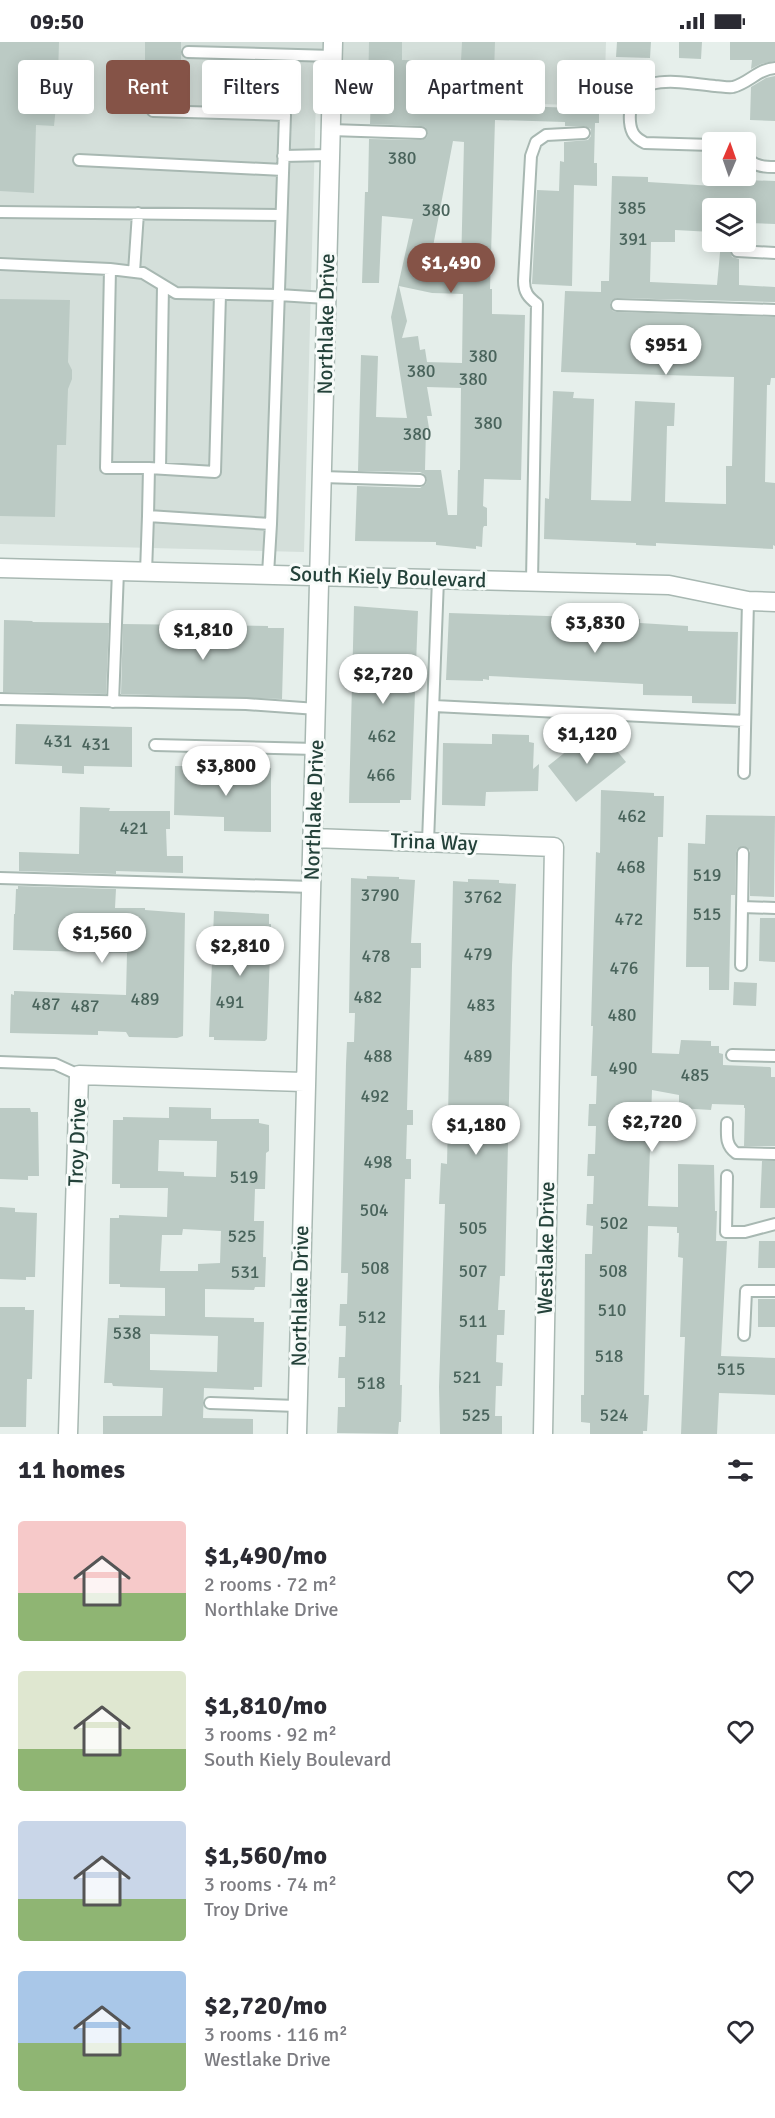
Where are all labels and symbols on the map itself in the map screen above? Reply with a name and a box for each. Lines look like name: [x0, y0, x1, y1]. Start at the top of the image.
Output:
north arrow: [702, 132, 756, 186]
house number: 380: [387, 147, 417, 169]
house number: 385: [617, 197, 647, 219]
house number: 380: [421, 199, 451, 221]
house number: 391: [618, 228, 648, 250]
pin: $1,490: [402, 243, 500, 294]
street label: Northlake Drive: [312, 253, 340, 395]
pin: $951: [630, 325, 702, 376]
house number: 380: [468, 345, 498, 367]
house number: 380: [406, 360, 436, 382]
house number: 380: [458, 368, 488, 390]
house number: 380: [473, 412, 503, 434]
house number: 380: [402, 423, 432, 445]
street label: South Kiely Boulevard: [289, 561, 487, 593]
pin: $3,830: [546, 603, 644, 654]
pin: $1,810: [154, 610, 252, 661]
pin: $2,720: [334, 654, 432, 705]
pin: $1,120: [538, 714, 636, 765]
house number: 462: [367, 725, 397, 747]
house number: 431: [43, 730, 73, 752]
house number: 431: [81, 733, 111, 755]
street label: Northlake Drive: [299, 739, 329, 881]
pin: $3,800: [177, 746, 275, 797]
house number: 466: [366, 764, 396, 786]
house number: 462: [617, 805, 647, 827]
house number: 421: [119, 817, 149, 839]
street label: Trina Way: [390, 827, 478, 857]
house number: 468: [616, 856, 646, 878]
house number: 519: [692, 864, 722, 886]
house number: 3790: [361, 884, 399, 906]
house number: 3762: [464, 886, 502, 908]
house number: 515: [692, 903, 722, 925]
house number: 472: [614, 908, 644, 930]
pin: $1,560: [53, 913, 151, 964]
pin: $2,810: [191, 926, 289, 977]
house number: 479: [463, 943, 493, 965]
house number: 478: [361, 945, 391, 967]
house number: 476: [609, 957, 639, 979]
house number: 482: [353, 986, 383, 1008]
house number: 489: [130, 988, 160, 1010]
house number: 491: [215, 991, 245, 1013]
house number: 487: [31, 993, 61, 1015]
house number: 483: [466, 994, 496, 1016]
house number: 487: [70, 995, 100, 1017]
house number: 480: [607, 1004, 637, 1026]
house number: 488: [363, 1045, 393, 1067]
house number: 489: [463, 1045, 493, 1067]
house number: 490: [608, 1057, 638, 1079]
house number: 485: [680, 1064, 710, 1086]
house number: 492: [360, 1085, 390, 1107]
street label: Troy Drive: [62, 1097, 92, 1187]
pin: $2,720: [603, 1102, 701, 1153]
pin: $1,180: [427, 1105, 525, 1156]
house number: 498: [363, 1151, 393, 1173]
house number: 519: [229, 1166, 259, 1188]
street label: Westlake Drive: [532, 1181, 560, 1315]
house number: 504: [359, 1199, 389, 1221]
house number: 502: [599, 1212, 629, 1234]
house number: 505: [458, 1217, 488, 1239]
house number: 525: [227, 1225, 257, 1247]
street label: Northlake Drive: [286, 1225, 314, 1367]
house number: 508: [360, 1257, 390, 1279]
house number: 507: [458, 1260, 488, 1282]
house number: 508: [598, 1260, 628, 1282]
house number: 531: [230, 1261, 260, 1283]
house number: 510: [597, 1299, 627, 1321]
house number: 512: [357, 1306, 387, 1328]
house number: 511: [458, 1310, 488, 1332]
house number: 538: [112, 1322, 142, 1344]
house number: 518: [594, 1345, 624, 1367]
house number: 515: [716, 1358, 746, 1380]
house number: 521: [452, 1366, 482, 1388]
house number: 518: [356, 1372, 386, 1394]
house number: 525: [461, 1404, 491, 1426]
house number: 524: [599, 1404, 629, 1426]

